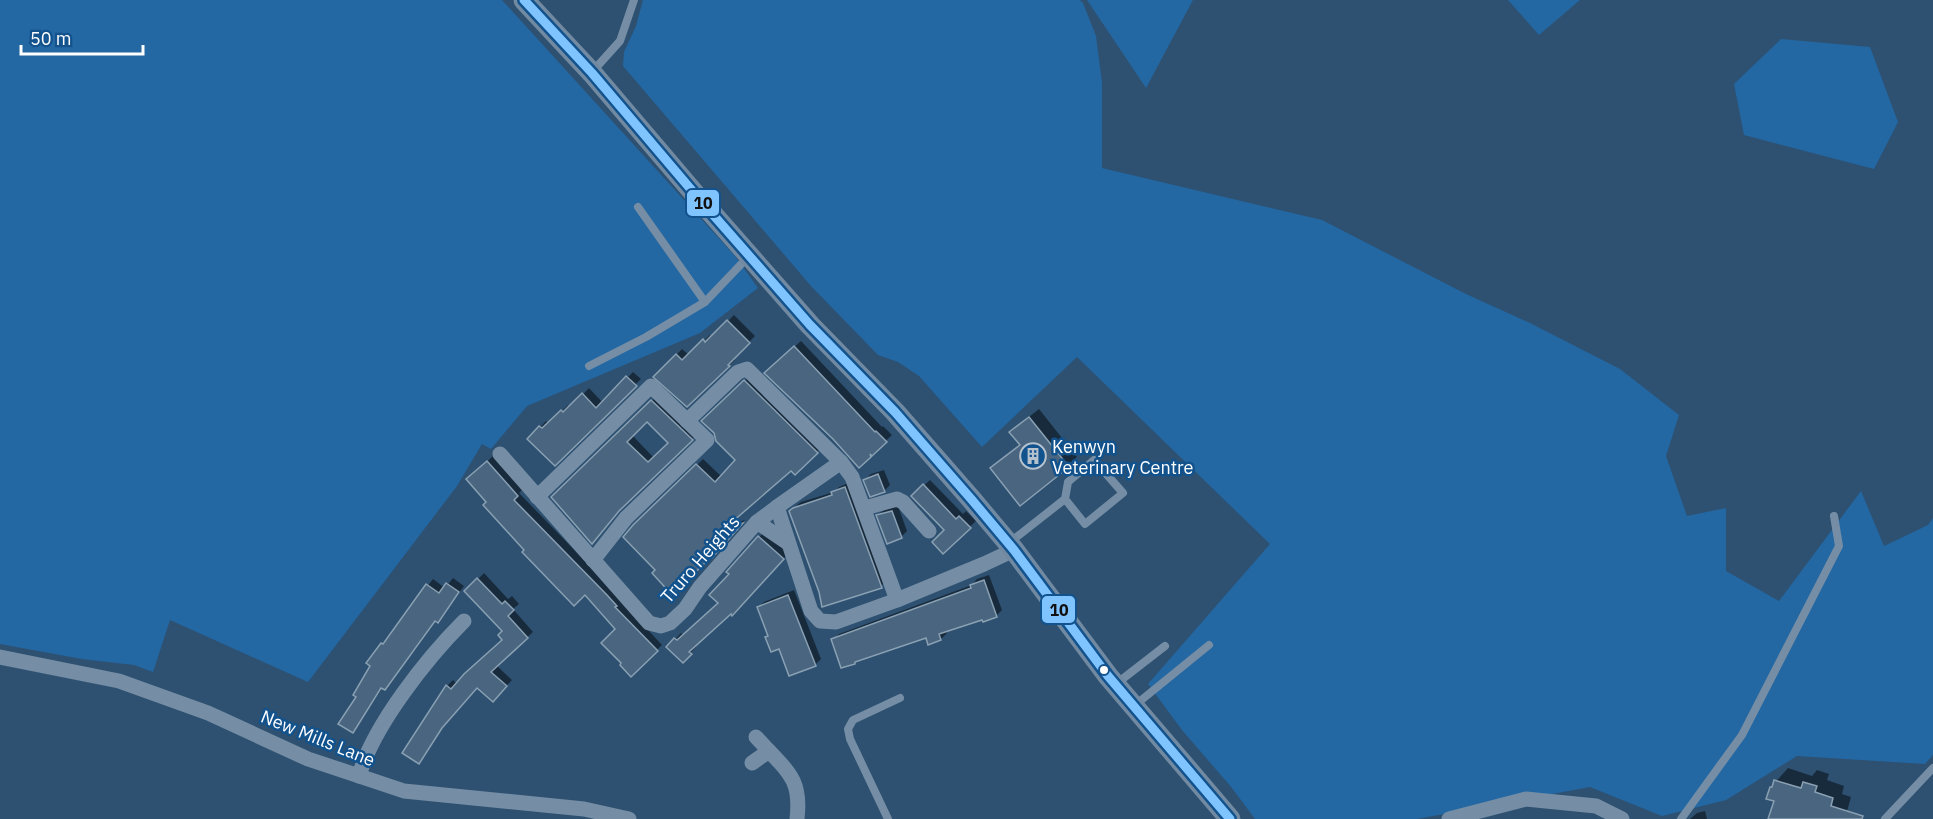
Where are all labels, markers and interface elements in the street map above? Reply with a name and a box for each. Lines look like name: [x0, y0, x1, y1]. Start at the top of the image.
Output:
scale bar: [21, 18, 142, 56]
text: 50 m: [30, 27, 72, 50]
line badge: 10: [686, 189, 720, 217]
text: 10: [693, 193, 713, 213]
place label: Kenwyn Veterinary Centre: [1052, 435, 1194, 479]
building icon: Kenwyn Veterinary Centre: [1018, 441, 1048, 471]
street label: Truro Heights: [656, 510, 744, 608]
line badge: 10: [1041, 595, 1076, 624]
text: 10: [1049, 600, 1069, 620]
unlabelled marker: [1098, 664, 1110, 676]
street label: New Mills Lane: [258, 705, 379, 771]

